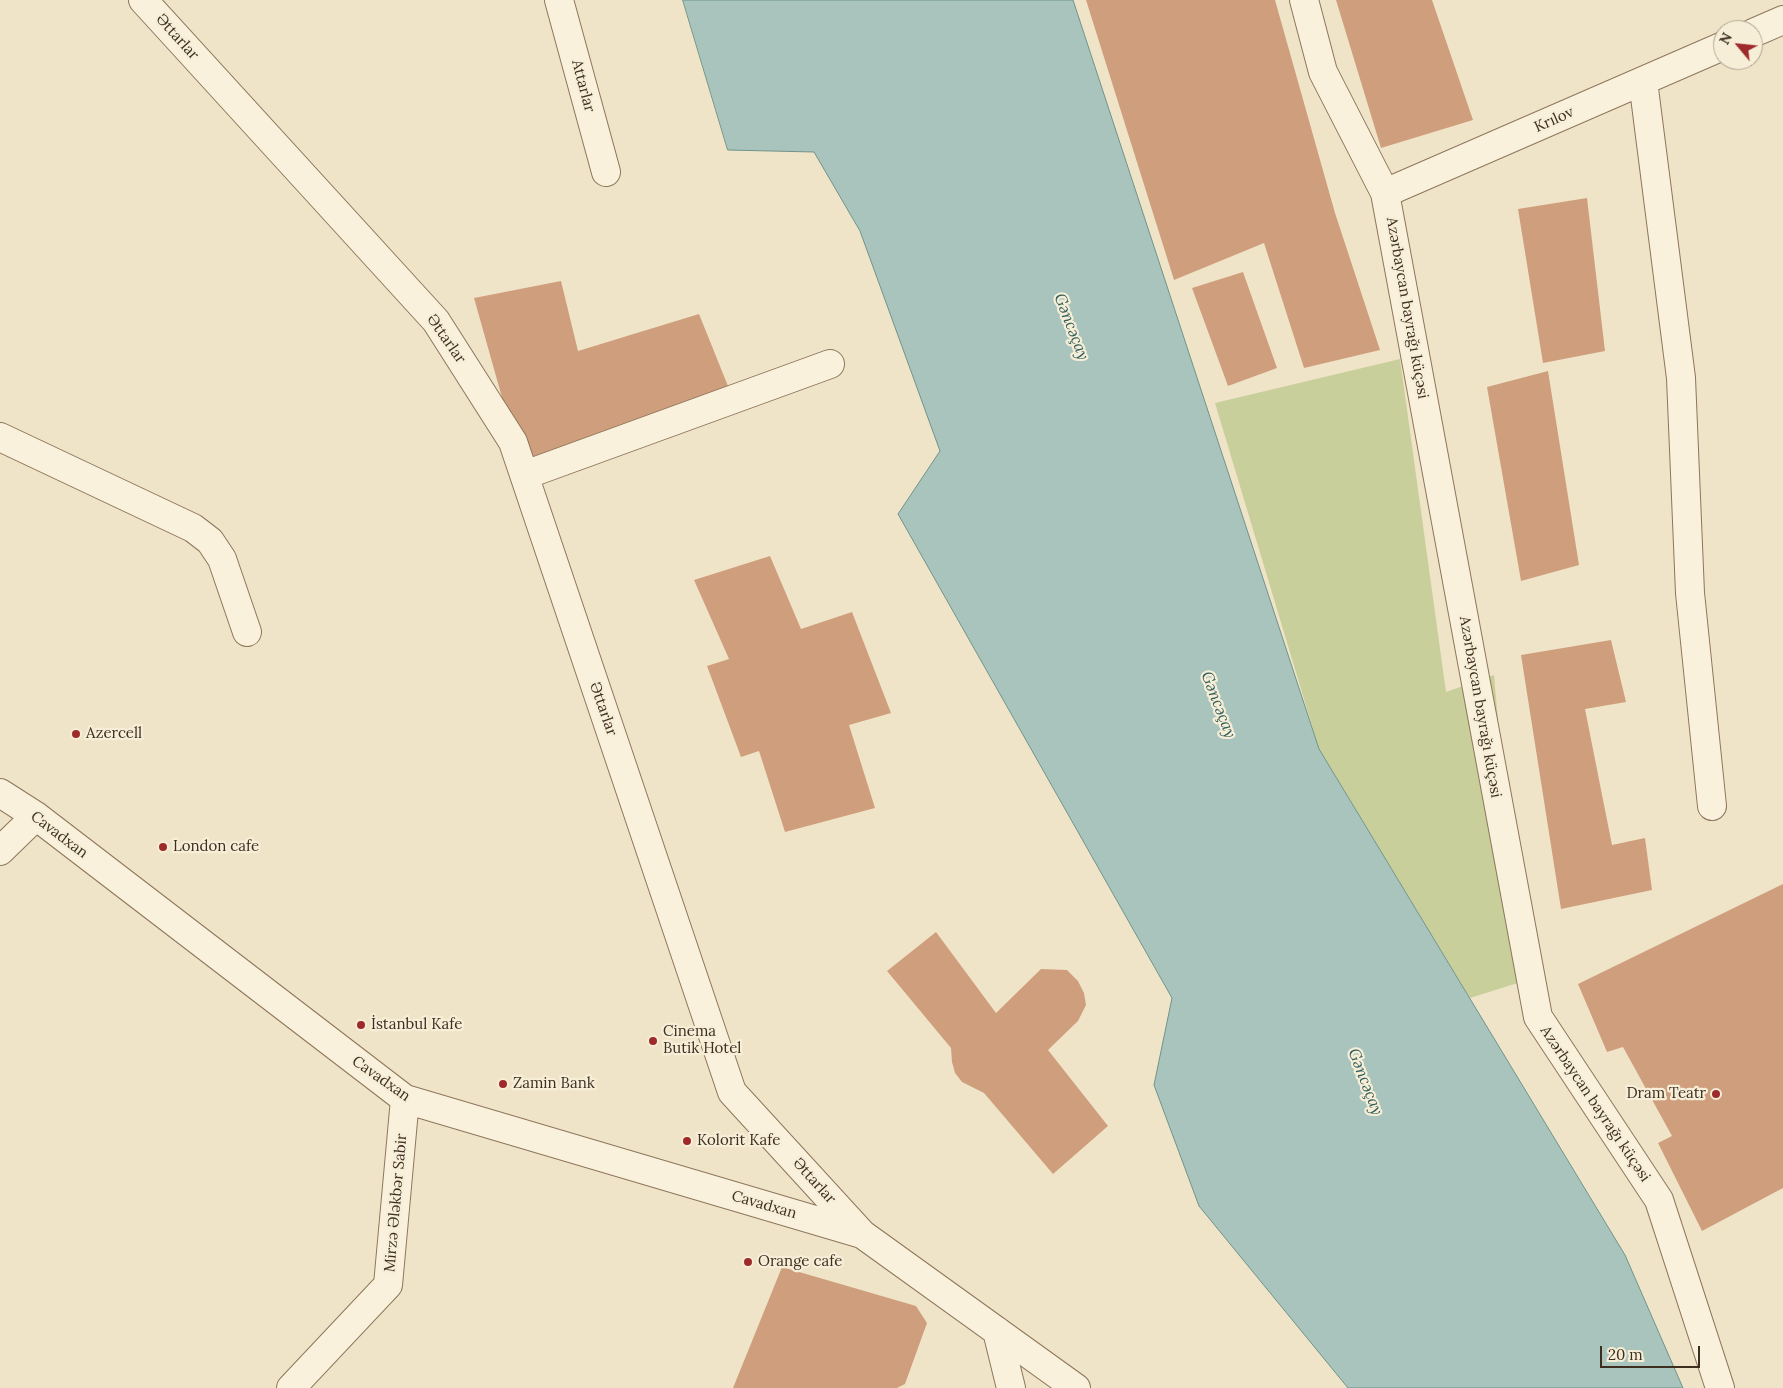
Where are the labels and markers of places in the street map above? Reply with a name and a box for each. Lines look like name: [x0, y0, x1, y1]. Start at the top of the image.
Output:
place label: Azercell: [86, 725, 142, 743]
marker: Azercell: [70, 728, 82, 740]
place label: London cafe: [173, 838, 259, 856]
marker: London cafe: [157, 841, 169, 853]
place label: İstanbul Kafe: [371, 1016, 462, 1034]
marker: İstanbul Kafe: [355, 1019, 367, 1031]
place label: Cinema Butik Hotel: [663, 1023, 741, 1058]
marker: Cinema Butik Hotel: [647, 1035, 659, 1047]
place label: Zamin Bank: [513, 1075, 595, 1093]
marker: Zamin Bank: [497, 1078, 509, 1090]
place label: Dram Teatr: [1626, 1085, 1706, 1103]
marker: Dram Teatr: [1710, 1088, 1722, 1100]
place label: Kolorit Kafe: [697, 1132, 780, 1150]
marker: Kolorit Kafe: [681, 1135, 693, 1147]
place label: Orange cafe: [758, 1253, 842, 1271]
marker: Orange cafe: [742, 1256, 754, 1268]

